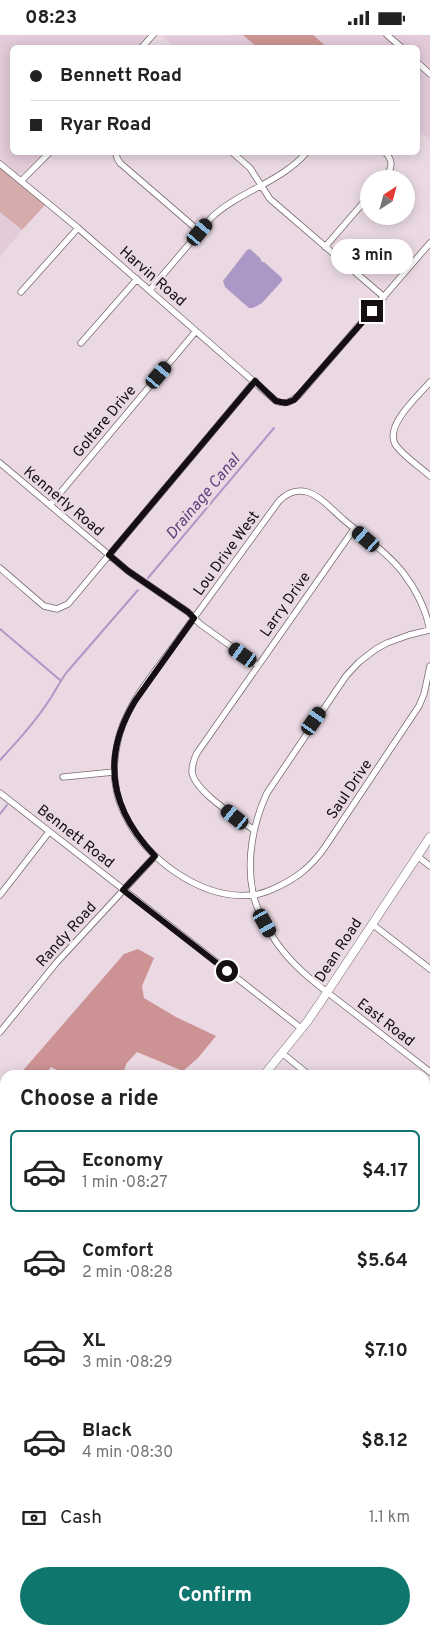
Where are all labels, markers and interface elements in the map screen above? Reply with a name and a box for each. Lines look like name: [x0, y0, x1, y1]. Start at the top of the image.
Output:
text: 08:23: [25, 6, 77, 30]
text: Bennett Road: [60, 64, 182, 88]
text: Ryar Road: [60, 113, 151, 137]
north arrow: [360, 170, 415, 225]
map controls: [360, 170, 415, 225]
car: [184, 216, 215, 248]
callout: 3 min: [331, 239, 413, 273]
street label: Harvin Road: [115, 243, 189, 311]
text: 3 min: [351, 246, 393, 266]
route end: [361, 300, 383, 322]
car: [143, 359, 174, 391]
street label: Goltare Drive: [69, 382, 141, 462]
water label: Drainage Canal: [162, 450, 246, 544]
street label: Kennerly Road: [19, 463, 107, 541]
street label: Lou Drive West: [190, 508, 264, 600]
car: [349, 523, 382, 555]
street label: Larry Drive: [257, 569, 316, 641]
car: [226, 640, 259, 670]
car: [299, 704, 328, 738]
street label: Saul Drive: [323, 756, 377, 823]
street label: Bennett Road: [33, 801, 117, 873]
car: [218, 802, 251, 832]
street label: Randy Road: [33, 898, 101, 972]
car: [251, 906, 278, 940]
street label: Dean Road: [311, 915, 367, 987]
route start: [216, 960, 238, 982]
street label: East Road: [353, 995, 418, 1051]
text: Choose a ride: [20, 1086, 158, 1113]
icon: car: [22, 1149, 67, 1194]
text: Economy: [82, 1149, 163, 1173]
text: $4.17: [362, 1159, 408, 1183]
text: 1 min · 08:27: [82, 1173, 168, 1193]
icon: car: [22, 1239, 67, 1284]
text: Comfort: [82, 1239, 154, 1263]
text: $5.64: [356, 1249, 408, 1273]
text: 2 min · 08:28: [82, 1263, 173, 1283]
icon: car: [22, 1329, 67, 1374]
text: XL: [82, 1329, 105, 1353]
text: $7.10: [364, 1339, 408, 1363]
text: 3 min · 08:29: [82, 1353, 173, 1373]
icon: car: [22, 1419, 67, 1464]
text: Black: [82, 1419, 132, 1443]
text: $8.12: [361, 1429, 408, 1453]
text: 4 min · 08:30: [82, 1443, 173, 1463]
icon: cash: [20, 1504, 48, 1532]
text: Cash: [60, 1506, 102, 1530]
text: 1.1 km: [369, 1508, 410, 1528]
button: Confirm: [20, 1567, 410, 1625]

